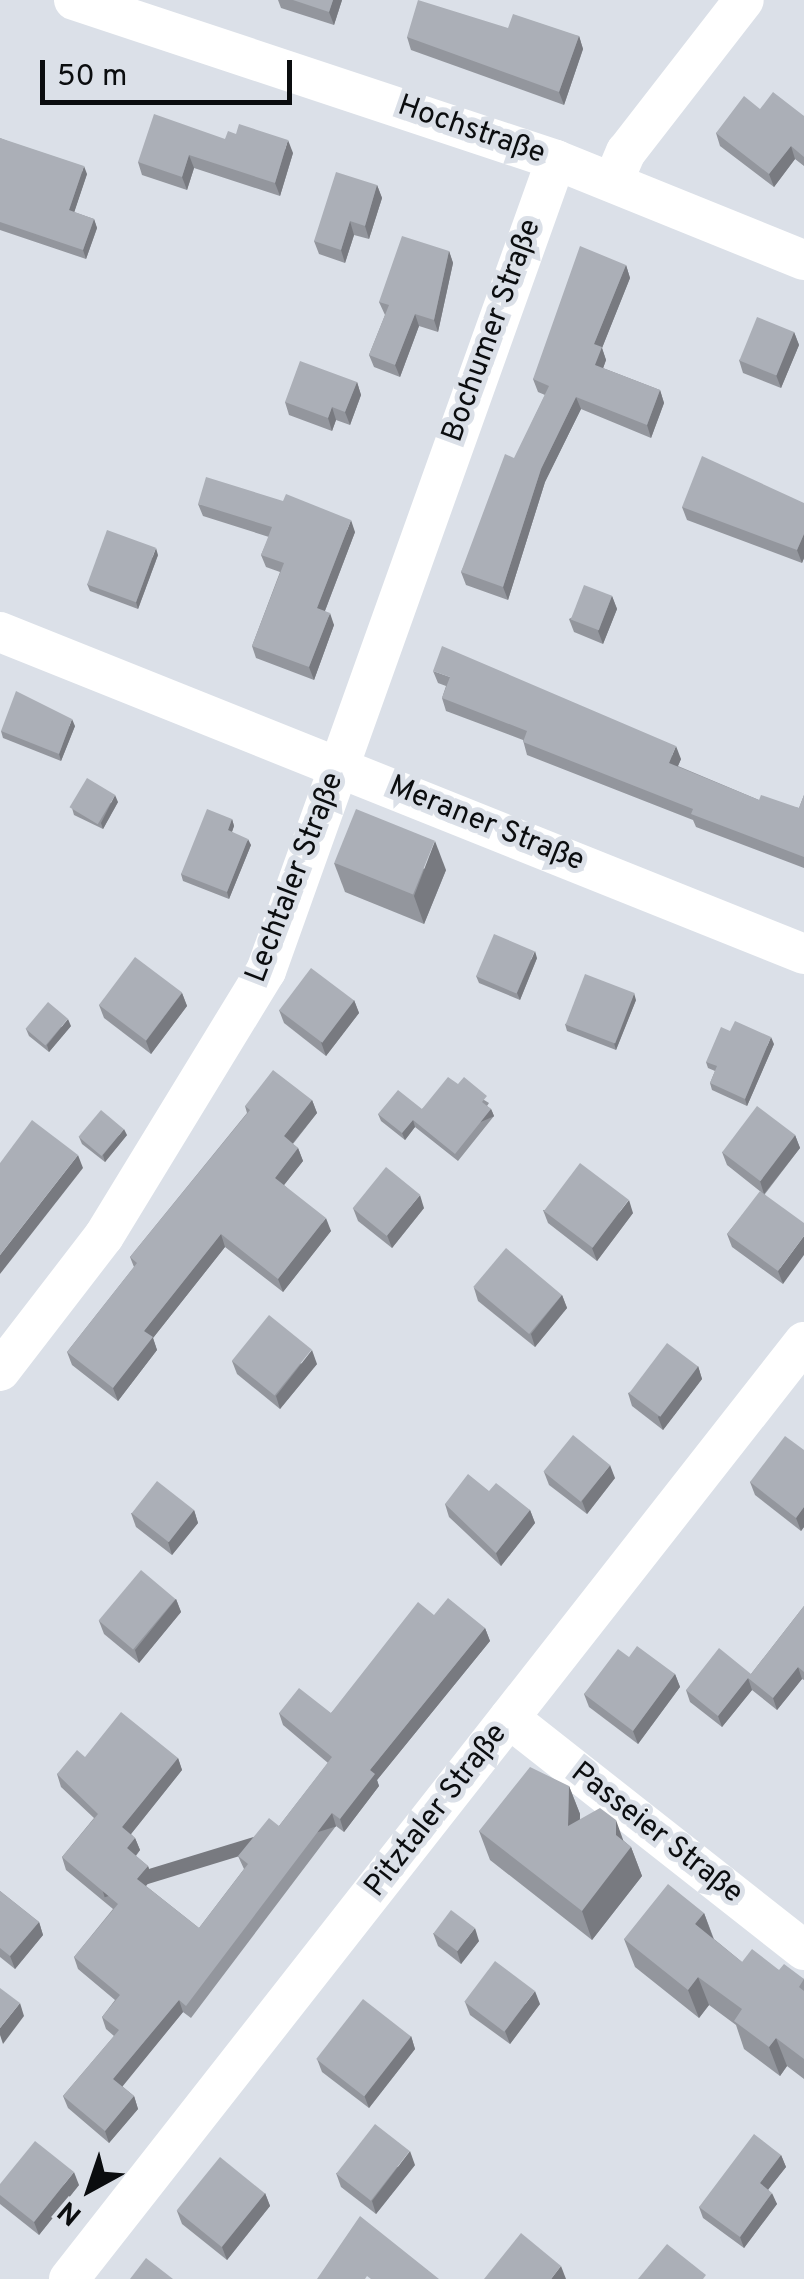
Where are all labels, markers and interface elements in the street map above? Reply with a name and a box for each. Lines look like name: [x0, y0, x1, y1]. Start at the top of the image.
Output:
scale bar: [45, 40, 298, 102]
text: 50 m: [57, 59, 127, 96]
street label: Hochstraße: [393, 89, 549, 173]
street label: Bochumer Straße: [436, 215, 550, 447]
street label: Lechtaler Straße: [239, 768, 353, 988]
street label: Meraner Straße: [383, 769, 589, 881]
street label: Pitztaler Straße: [358, 1717, 516, 1905]
street label: Passeier Straße: [563, 1756, 749, 1912]
north arrow: [40, 2139, 140, 2239]
text: N: [51, 2192, 90, 2232]

